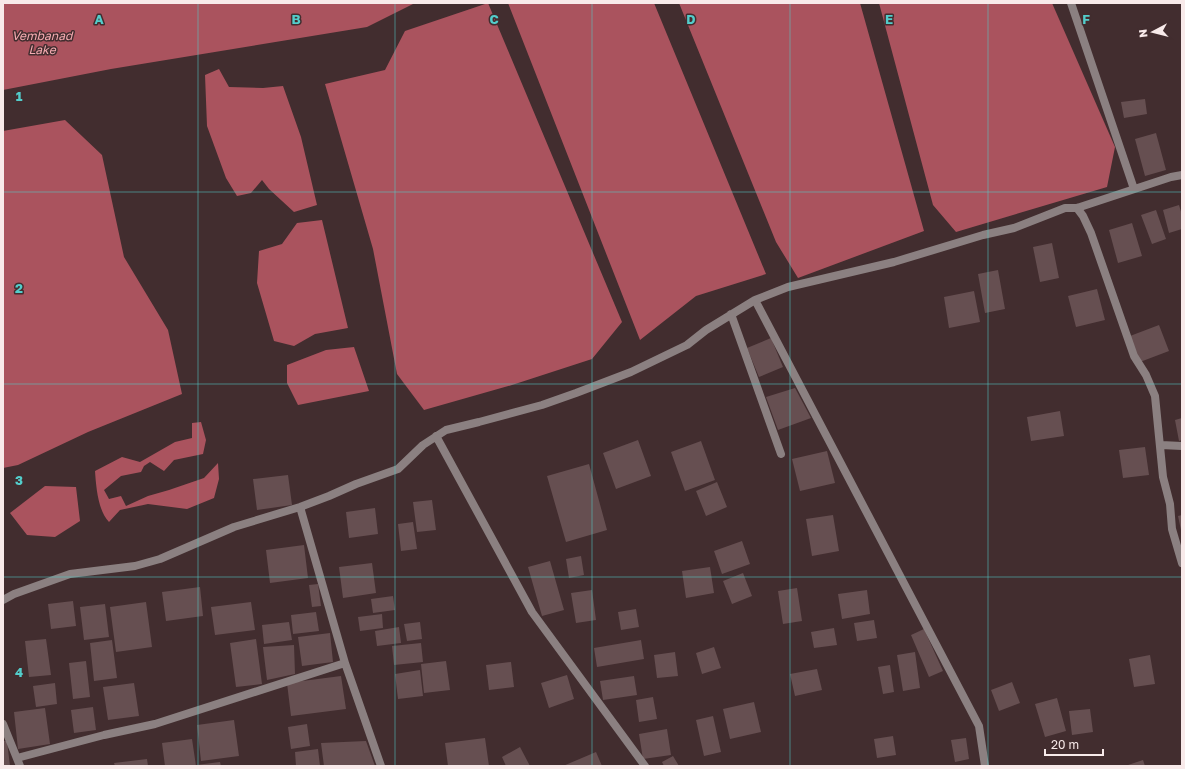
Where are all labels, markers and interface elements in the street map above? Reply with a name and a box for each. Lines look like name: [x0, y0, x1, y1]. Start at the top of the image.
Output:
text: A: [94, 11, 104, 27]
text: B: [291, 11, 301, 27]
text: C: [489, 11, 499, 27]
text: D: [686, 11, 696, 27]
text: E: [885, 11, 893, 27]
text: F: [1082, 11, 1090, 27]
north arrow: [1133, 12, 1173, 52]
water label: Vembanad Lake: [12, 28, 74, 57]
text: N: [1136, 28, 1150, 38]
text: 1: [16, 88, 23, 104]
text: 2: [15, 280, 23, 296]
text: 3: [15, 472, 23, 488]
text: 4: [15, 664, 23, 680]
scale bar: [1045, 731, 1103, 757]
text: 20 m: [1051, 737, 1079, 752]

